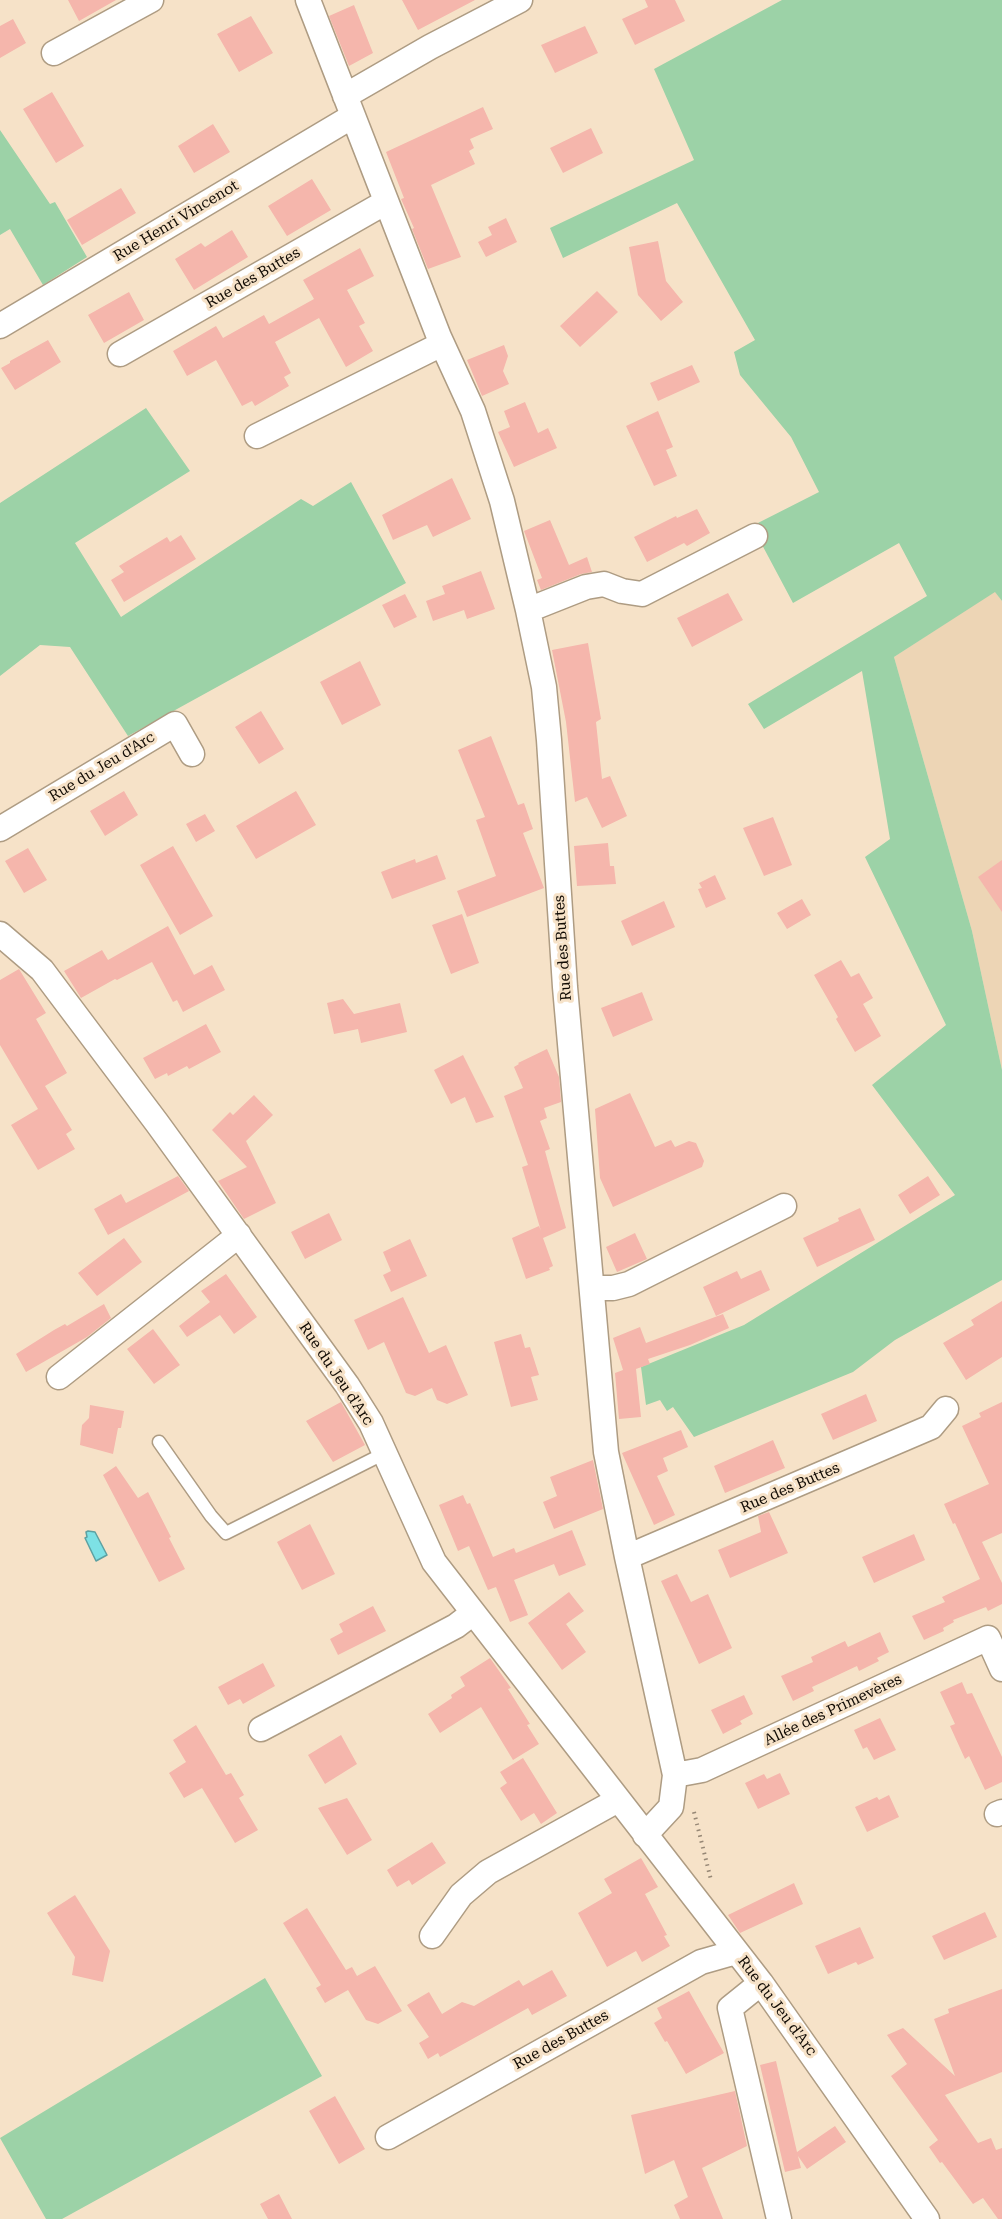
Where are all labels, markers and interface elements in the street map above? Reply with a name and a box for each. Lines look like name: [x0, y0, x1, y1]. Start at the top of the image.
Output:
street label: Rue Henri Vincenot: [110, 177, 242, 265]
street label: Rue des Buttes: [203, 244, 303, 312]
street label: Rue du Jeu d'Arc: [46, 728, 158, 806]
street label: Rue des Buttes: [550, 894, 576, 1002]
street label: Rue du Jeu d'Arc: [295, 1319, 377, 1429]
street label: Rue des Buttes: [738, 1459, 842, 1517]
street label: Allée des Primevères: [761, 1670, 905, 1750]
street label: Rue du Jeu d'Arc: [734, 1953, 820, 2059]
street label: Rue des Buttes: [510, 2006, 612, 2074]

